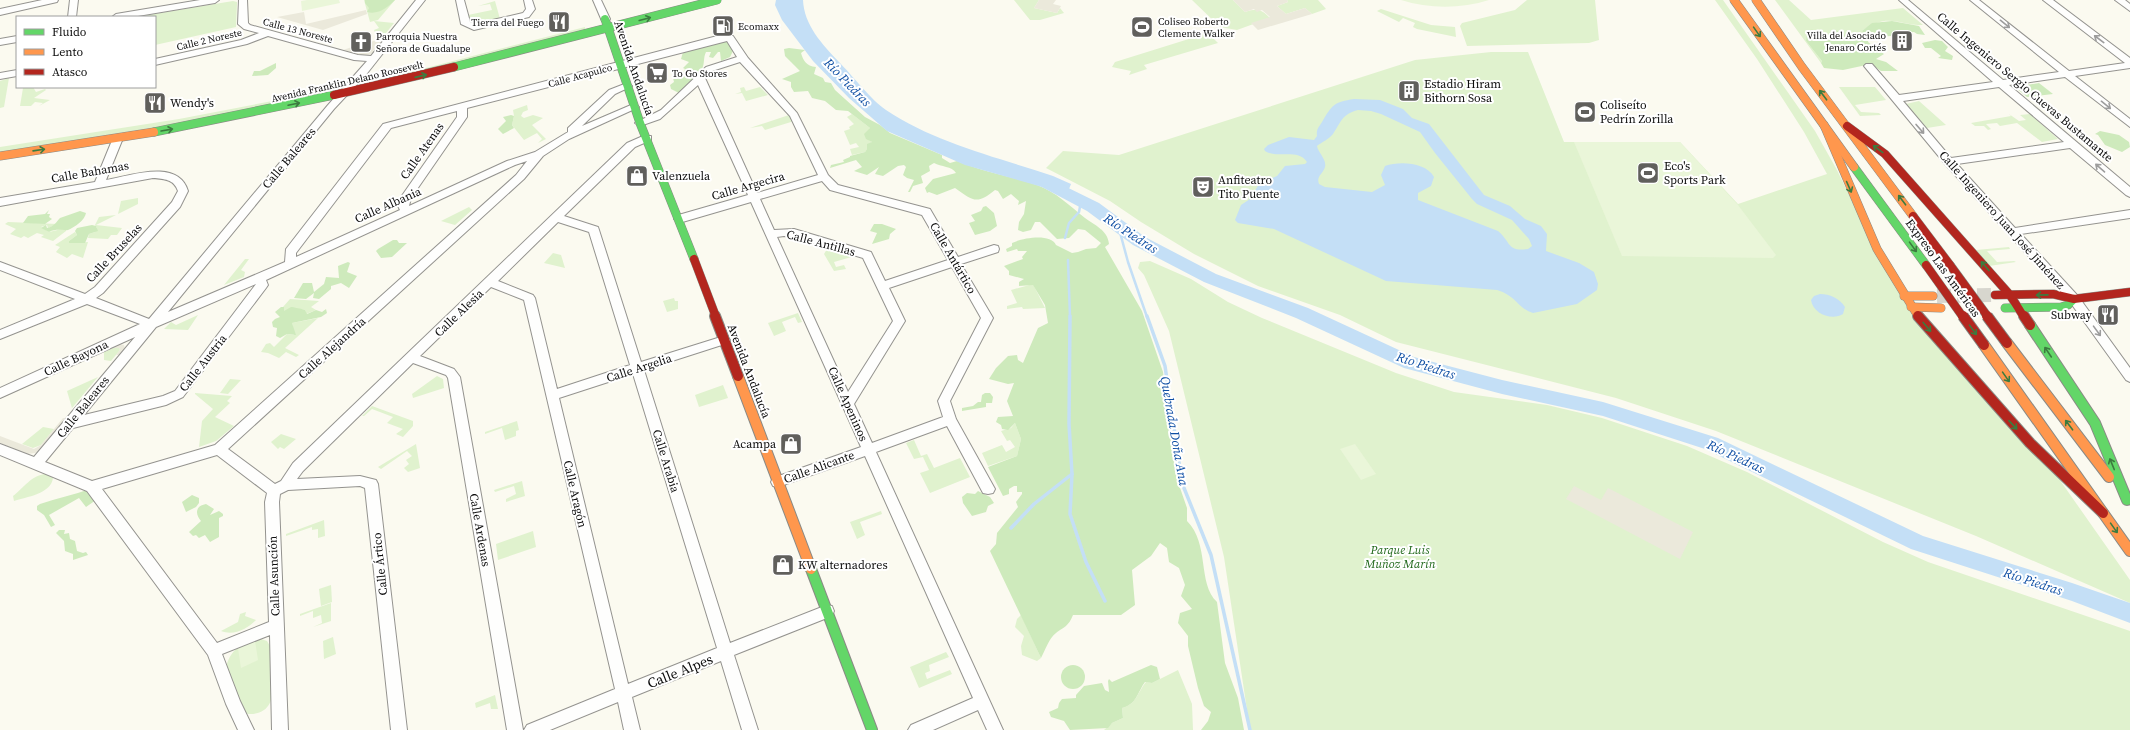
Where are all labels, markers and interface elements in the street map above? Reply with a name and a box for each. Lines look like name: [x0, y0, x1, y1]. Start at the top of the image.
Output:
street label: Calle Ingeniero Sergio Cuevas Bustamante: [1934, 8, 2116, 166]
restaurant icon: Tierra del Fuego: [546, 9, 572, 35]
fuel station icon: Ecomaxx: [710, 13, 736, 39]
sports icon: Coliseo Roberto Clemente Walker: [1129, 14, 1155, 40]
street label: Calle 13 Noreste: [262, 15, 334, 46]
one-way arrow: [638, 15, 651, 22]
place label: Coliseo Roberto Clemente Walker: [1158, 15, 1235, 40]
legend: [16, 16, 156, 88]
place label: Tierra del Fuego: [471, 16, 545, 29]
street label: Avenida Andalucía: [610, 18, 658, 118]
place label: Ecomaxx: [738, 20, 780, 33]
one-way arrow: [1999, 20, 2010, 29]
text: Fluido: [52, 24, 87, 40]
street label: Calle 2 Noreste: [175, 26, 243, 53]
one-way arrow: [1753, 26, 1761, 37]
building icon: Villa del Asociado Jenaro Cortés: [1889, 28, 1915, 54]
church icon: Parroquia Nuestra Señora de Guadalupe: [348, 29, 374, 55]
place label: Villa del Asociado Jenaro Cortés: [1807, 29, 1887, 54]
place label: Parroquia Nuestra Señora de Guadalupe: [376, 30, 470, 55]
one-way arrow: [2093, 35, 2104, 43]
text: Lento: [52, 44, 83, 60]
water label: Río Piedras: [820, 54, 875, 110]
street label: Avenida Franklin Delano Roosevelt: [270, 58, 425, 105]
supermarket icon: To Go Stores: [644, 60, 670, 86]
street label: Calle Acapulco: [547, 61, 614, 90]
text: Atasco: [52, 64, 88, 80]
place label: To Go Stores: [672, 67, 727, 80]
one-way arrow: [414, 71, 427, 79]
place label: Estadio Hiram Bithorn Sosa: [1424, 76, 1501, 106]
building icon: Estadio Hiram Bithorn Sosa: [1396, 78, 1422, 104]
restaurant icon: Wendy's: [142, 90, 168, 116]
one-way arrow: [1819, 90, 1827, 101]
place label: Wendy's: [170, 95, 214, 111]
place label: Coliseíto Pedrín Zorilla: [1600, 97, 1674, 127]
sports icon: Coliseíto Pedrín Zorilla: [1572, 99, 1598, 125]
one-way arrow: [288, 100, 301, 108]
one-way arrow: [2101, 101, 2112, 110]
street label: Calle Atenas: [396, 119, 448, 183]
one-way arrow: [1916, 123, 1925, 134]
street label: Calle Baleares: [259, 124, 319, 192]
one-way arrow: [160, 125, 173, 133]
one-way arrow: [1873, 145, 1884, 153]
one-way arrow: [32, 146, 45, 154]
street label: Calle Ingeniero Juan José Jiménez: [1936, 147, 2069, 293]
street label: Calle Bahamas: [50, 157, 130, 187]
place label: Eco's Sports Park: [1664, 158, 1726, 188]
sports icon: Eco's Sports Park: [1635, 160, 1661, 186]
shop icon: Valenzuela: [624, 163, 650, 189]
one-way arrow: [2095, 163, 2106, 172]
place label: Valenzuela: [652, 168, 711, 184]
street label: Calle Argecira: [710, 168, 787, 204]
place label: Anfiteatro Tito Puente: [1218, 172, 1279, 202]
theatre icon: Anfiteatro Tito Puente: [1190, 174, 1216, 200]
one-way arrow: [1846, 181, 1853, 193]
street label: Calle Albania: [352, 183, 425, 227]
one-way arrow: [1898, 195, 1906, 206]
water label: Río Piedras: [1100, 209, 1161, 257]
street label: Expreso Las Américas: [1902, 216, 1984, 320]
street label: Calle Antártico: [926, 219, 980, 297]
street label: Calle Bruselas: [82, 220, 146, 286]
street label: Calle Antillas: [785, 226, 857, 260]
one-way arrow: [1909, 241, 1917, 252]
one-way arrow: [1980, 261, 1989, 271]
street label: Calle Alesia: [431, 285, 488, 340]
one-way arrow: [2036, 291, 2049, 298]
restaurant icon: Subway: [2095, 302, 2121, 328]
place label: Subway: [2051, 307, 2093, 323]
street label: Calle Alejandría: [295, 313, 370, 383]
street label: Avenida Andalucía: [724, 322, 775, 421]
one-way arrow: [1922, 322, 1931, 332]
one-way arrow: [1969, 325, 1977, 336]
one-way arrow: [2093, 325, 2101, 336]
street label: Calle Austria: [176, 330, 231, 395]
street label: Calle Bayona: [41, 336, 112, 380]
one-way arrow: [2044, 347, 2052, 358]
water label: Río Piedras: [1393, 348, 1458, 383]
street label: Calle Argelia: [604, 350, 675, 386]
street label: Calle Apeninos: [824, 364, 872, 444]
one-way arrow: [2002, 371, 2010, 382]
street label: Calle Baleares: [53, 373, 113, 441]
water label: Quebrada Doña Ana: [1157, 375, 1193, 487]
one-way arrow: [2008, 419, 2017, 429]
one-way arrow: [2065, 419, 2074, 430]
street label: Calle Arabia: [649, 427, 683, 495]
shop icon: Acampa: [778, 431, 804, 457]
water label: Río Piedras: [1704, 435, 1767, 477]
place label: Acampa: [733, 436, 777, 452]
street label: Calle Alicante: [781, 447, 857, 487]
street label: Calle Aragón: [559, 459, 591, 529]
one-way arrow: [2108, 459, 2115, 471]
street label: Calle Ardenas: [466, 492, 494, 568]
one-way arrow: [2110, 523, 2118, 534]
street label: Calle Ártico: [369, 531, 391, 596]
street label: Calle Asunción: [265, 535, 283, 617]
park label: Parque Luis Muñoz Marín: [1364, 542, 1436, 572]
shop icon: KW alternadores: [770, 552, 796, 578]
place label: KW alternadores: [798, 557, 888, 573]
water label: Río Piedras: [2000, 564, 2065, 599]
street label: Calle Alpes: [644, 649, 716, 693]

